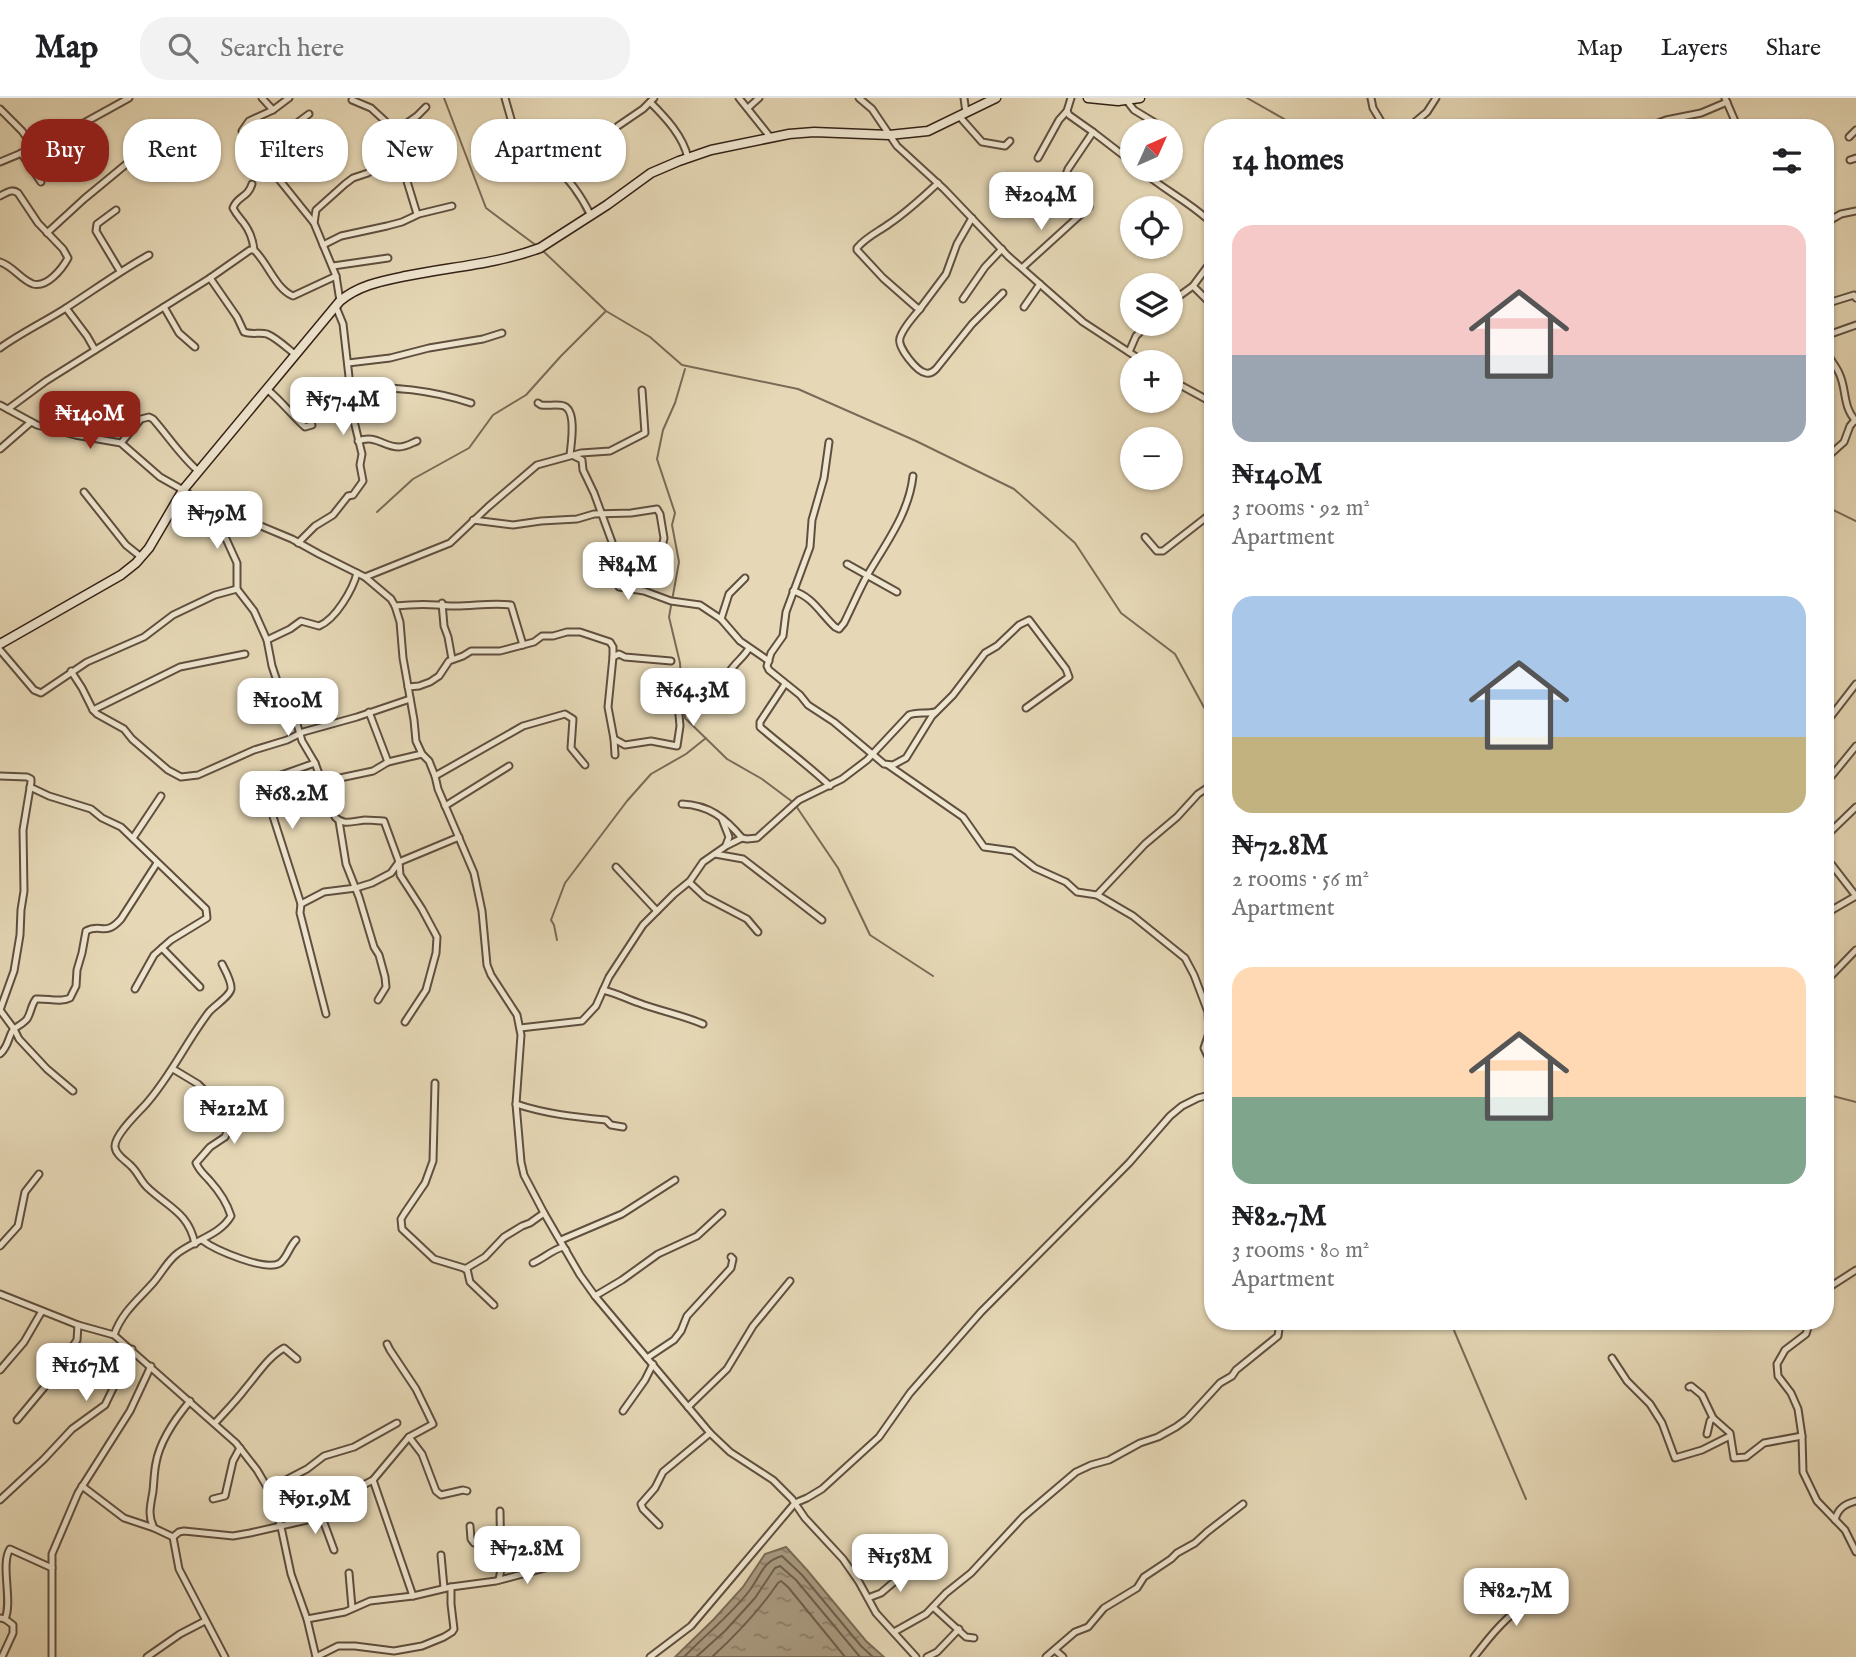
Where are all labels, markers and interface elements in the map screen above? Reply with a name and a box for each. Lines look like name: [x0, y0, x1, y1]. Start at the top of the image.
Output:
search box: [140, 17, 630, 80]
text: Map: [35, 27, 98, 69]
icon: search: [164, 29, 202, 67]
text: Search here: [220, 32, 344, 65]
text: Map: [1577, 33, 1623, 64]
text: Layers: [1661, 33, 1728, 64]
text: Share: [1766, 33, 1821, 64]
chip: Buy: [21, 119, 109, 182]
chip: Rent: [123, 119, 221, 182]
chip: Filters: [235, 119, 348, 182]
chip: New: [362, 119, 457, 182]
chip: Apartment: [471, 119, 626, 182]
north arrow: [1120, 119, 1183, 182]
map controls: [1120, 119, 1183, 490]
text: 14 homes: [1232, 142, 1344, 180]
icon: filters: [1768, 142, 1806, 180]
pin: ₦204M: [992, 172, 1090, 232]
text: ₦204M: [1005, 180, 1077, 209]
button: locate: [1120, 196, 1183, 259]
icon: home: [1456, 271, 1582, 397]
button: layers: [1120, 273, 1183, 336]
button: +: [1120, 350, 1183, 413]
pin: ₦57.4M: [286, 378, 400, 437]
text: ₦57.4M: [306, 385, 380, 414]
pin: ₦140M: [41, 392, 139, 451]
text: ₦140M: [55, 399, 125, 428]
button: −: [1120, 427, 1183, 490]
text: ₦140M: [1232, 456, 1323, 494]
pin: ₦79M: [176, 491, 258, 551]
text: 3 rooms · 92 m²: [1232, 494, 1370, 523]
text: ₦79M: [187, 499, 247, 528]
text: Apartment: [1232, 523, 1335, 552]
pin: ₦84M: [587, 542, 669, 602]
text: ₦84M: [599, 550, 657, 579]
icon: home: [1456, 642, 1582, 768]
pin: ₦64.3M: [636, 668, 750, 728]
text: ₦64.3M: [656, 676, 730, 705]
pin: ₦100M: [239, 678, 337, 738]
text: ₦100M: [253, 686, 323, 715]
pin: ₦68.2M: [235, 772, 349, 831]
text: ₦68.2M: [256, 779, 328, 808]
text: ₦72.8M: [1232, 827, 1328, 865]
text: 2 rooms · 56 m²: [1232, 865, 1369, 894]
text: Apartment: [1232, 894, 1335, 923]
icon: home: [1456, 1013, 1582, 1139]
pin: ₦212M: [185, 1086, 283, 1146]
text: ₦212M: [200, 1094, 268, 1123]
text: ₦82.7M: [1232, 1198, 1327, 1236]
text: 3 rooms · 80 m²: [1232, 1236, 1369, 1265]
text: Apartment: [1232, 1265, 1335, 1294]
pin: ₦167M: [37, 1344, 135, 1403]
text: ₦167M: [52, 1351, 120, 1380]
pin: ₦91.9M: [258, 1476, 372, 1536]
text: ₦91.9M: [279, 1484, 351, 1513]
pin: ₦72.8M: [470, 1526, 584, 1586]
text: ₦72.8M: [490, 1534, 564, 1563]
pin: ₦158M: [851, 1534, 949, 1594]
text: ₦158M: [868, 1542, 932, 1571]
pin: ₦82.7M: [1459, 1568, 1573, 1628]
text: ₦82.7M: [1480, 1576, 1552, 1605]

